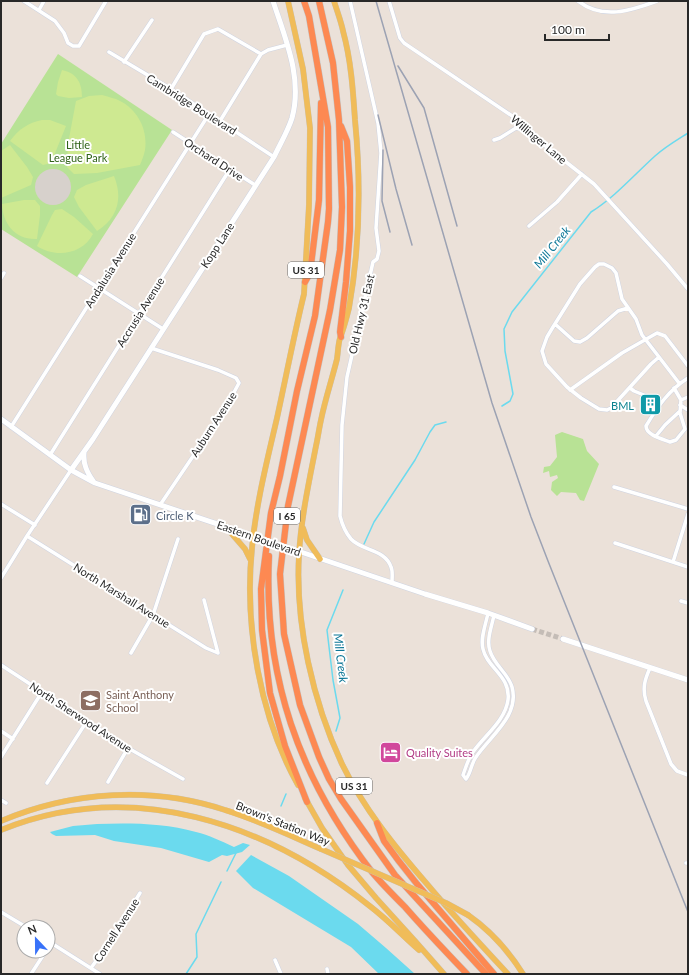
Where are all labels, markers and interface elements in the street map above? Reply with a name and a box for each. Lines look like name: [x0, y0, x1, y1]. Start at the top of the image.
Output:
scale bar: [545, 16, 609, 42]
text: 100 m: [551, 22, 585, 37]
street label: Cambridge Boulevard: [145, 71, 239, 137]
street label: Willinger Lane: [508, 112, 570, 166]
street label: Orchard Drive: [182, 135, 246, 183]
park label: Little League Park: [49, 138, 108, 164]
street label: Kopp Lane: [198, 220, 237, 270]
water label: Mill Creek: [531, 223, 574, 271]
street label: Andalusia Avenue: [82, 230, 138, 310]
road number: US 31: [288, 262, 324, 278]
street label: Old Hwy 31 East: [346, 273, 377, 355]
street label: Accrusia Avenue: [113, 275, 167, 349]
street label: Auburn Avenue: [187, 389, 239, 459]
building icon: BML: [637, 392, 663, 418]
place label: BML: [611, 399, 634, 412]
fuel station icon: Circle K: [127, 502, 153, 528]
road number: I 65: [274, 508, 300, 524]
place label: Circle K: [156, 509, 194, 522]
street label: Eastern Boulevard: [215, 518, 303, 558]
street label: North Marshall Avenue: [71, 560, 173, 630]
water label: Mill Creek: [331, 632, 352, 684]
street label: North Sherwood Avenue: [27, 679, 135, 755]
school or university icon: Saint Anthony School: [77, 687, 103, 713]
place label: Saint Anthony School: [106, 688, 174, 714]
hotel icon: Quality Suites: [378, 739, 404, 765]
place label: Quality Suites: [406, 746, 473, 759]
road number: US 31: [336, 778, 372, 794]
street label: Brown's Station Way: [234, 798, 332, 848]
street label: Cornell Avenue: [91, 895, 142, 964]
north arrow: [16, 919, 56, 959]
text: N: [26, 922, 38, 937]

